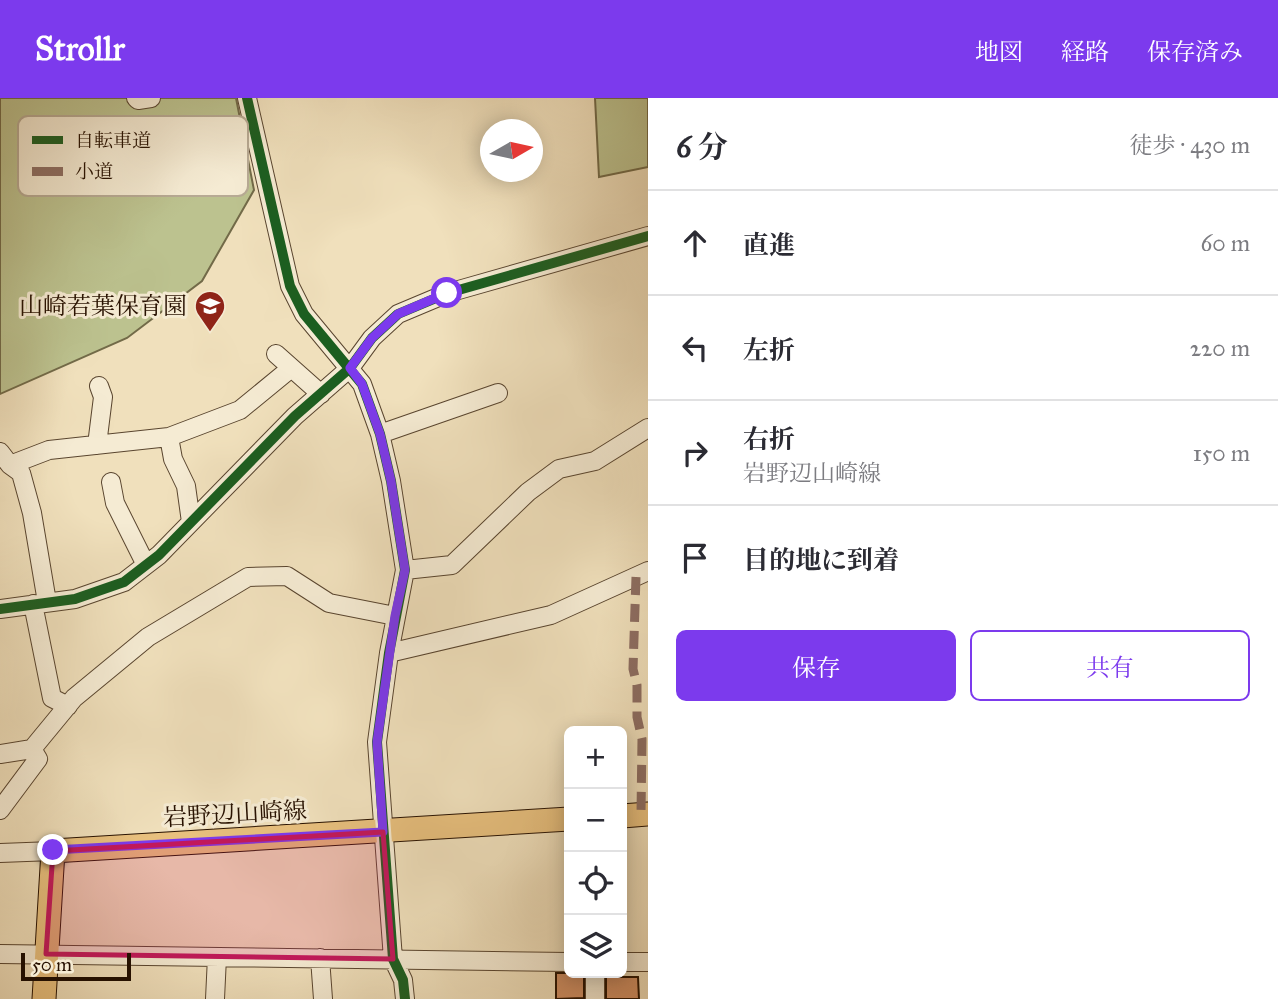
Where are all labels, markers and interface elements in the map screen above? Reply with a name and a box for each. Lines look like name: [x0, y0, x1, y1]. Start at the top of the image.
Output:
text: Strollr: [35, 29, 125, 69]
text: 地図: [975, 37, 1023, 67]
text: 経路: [1061, 37, 1109, 67]
text: 保存済み: [1147, 37, 1243, 67]
legend: [18, 116, 248, 196]
north arrow: [480, 119, 543, 182]
text: 自転車道: [75, 129, 151, 152]
text: 6 分: [676, 129, 728, 165]
text: 徒歩 · 430 m: [1129, 131, 1250, 159]
text: 小道: [75, 160, 113, 183]
icon: ahead: [676, 224, 714, 262]
text: 直進: [743, 229, 795, 261]
text: 60 m: [1201, 229, 1250, 257]
route start: [431, 277, 462, 308]
school or university icon: 山崎若葉保育園: [193, 289, 227, 333]
place label: 山崎若葉保育園: [19, 291, 187, 321]
icon: left: [676, 329, 714, 367]
text: 左折: [743, 334, 795, 366]
text: 220 m: [1190, 334, 1250, 362]
text: 右折: [743, 423, 795, 455]
icon: right: [676, 434, 714, 472]
text: 150 m: [1193, 439, 1250, 467]
text: 岩野辺山崎線: [743, 459, 881, 487]
icon: arrive: [676, 539, 714, 577]
text: 目的地に到着: [743, 544, 899, 576]
button: 保存: [676, 630, 956, 701]
button: 共有: [970, 630, 1250, 701]
map controls: [564, 726, 627, 978]
button: +: [564, 726, 627, 789]
button: −: [564, 789, 627, 852]
street label: 岩野辺山崎線: [162, 795, 308, 833]
route end: [37, 834, 68, 865]
button: locate: [564, 852, 627, 915]
button: layers: [564, 915, 627, 978]
scale bar: [21, 950, 131, 982]
text: 50 m: [32, 953, 72, 976]

